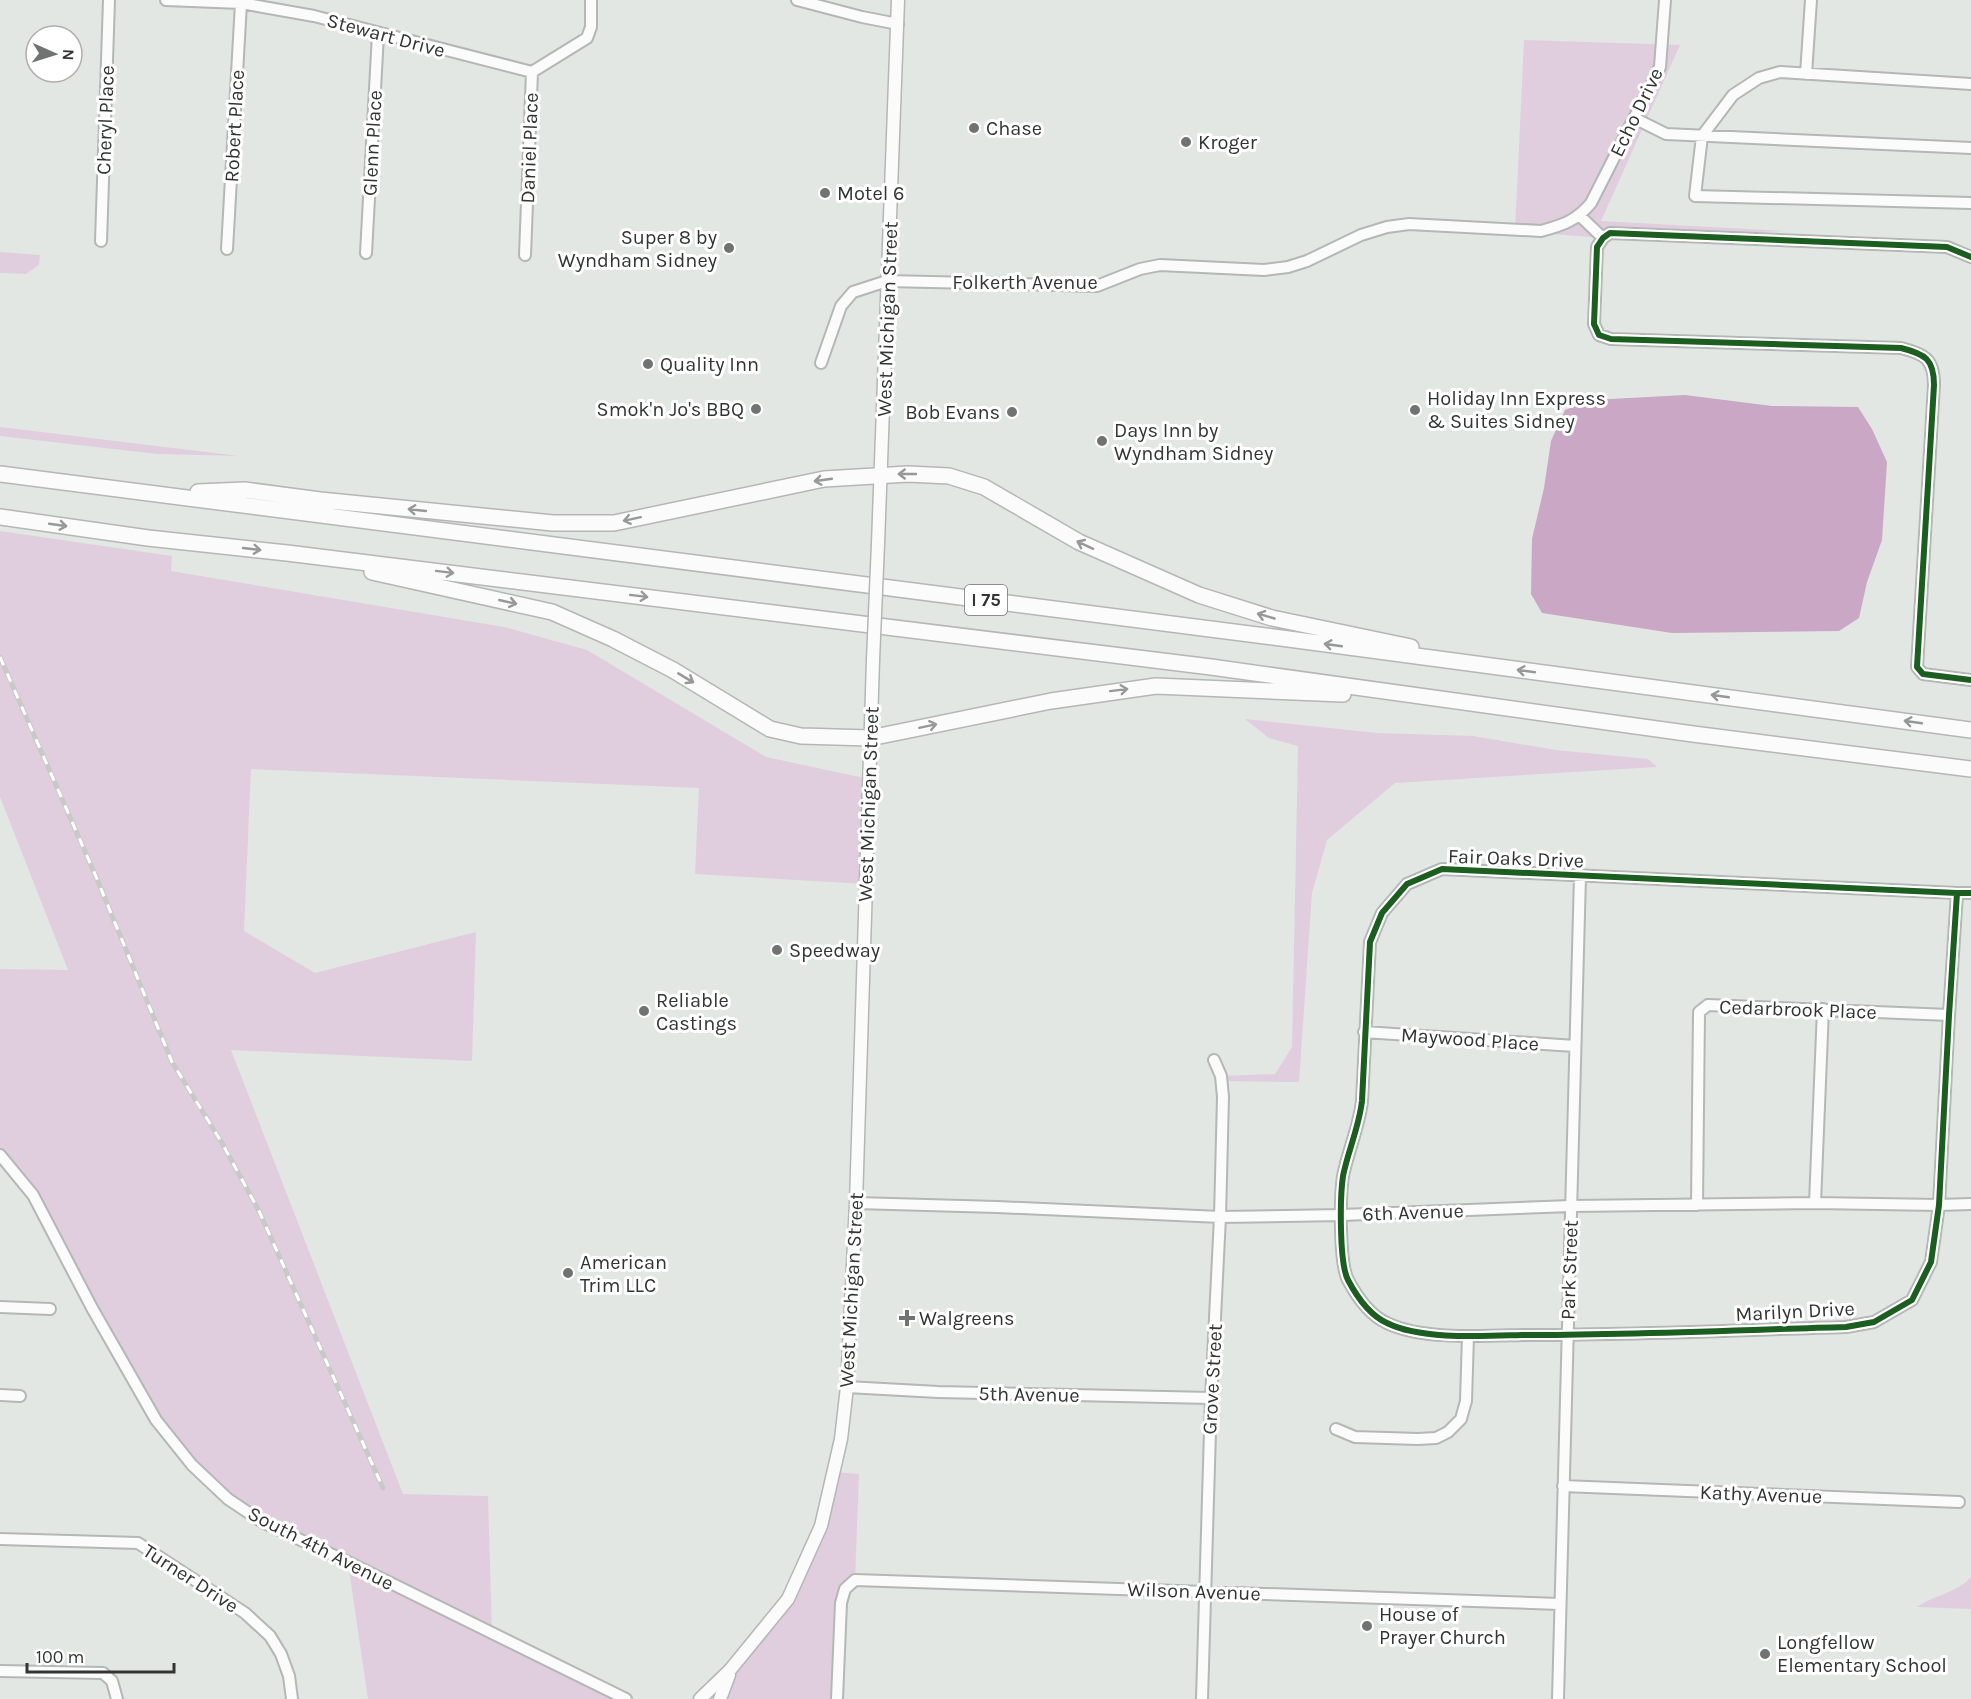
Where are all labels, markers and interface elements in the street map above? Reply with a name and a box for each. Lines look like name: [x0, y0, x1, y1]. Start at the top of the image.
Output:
street label: Stewart Drive: [324, 9, 448, 62]
north arrow: [24, 24, 84, 84]
text: N: [59, 49, 78, 61]
street label: Echo Drive: [1605, 64, 1668, 160]
street label: Cheryl Place: [92, 65, 119, 175]
street label: Robert Place: [220, 69, 249, 183]
street label: Glenn Place: [358, 90, 387, 197]
street label: Daniel Place: [516, 92, 543, 204]
place label: Chase: [986, 117, 1042, 140]
marker: Chase: [967, 121, 981, 135]
place label: Kroger: [1198, 131, 1258, 154]
marker: Kroger: [1179, 135, 1193, 149]
place label: Motel 6: [837, 182, 904, 205]
marker: Motel 6: [818, 186, 832, 200]
street label: West Michigan Street: [873, 220, 902, 417]
place label: Super 8 by Wyndham Sidney: [558, 226, 717, 272]
marker: Super 8 by Wyndham Sidney: [722, 241, 736, 255]
street label: Folkerth Avenue: [952, 271, 1098, 294]
place label: Quality Inn: [660, 353, 759, 376]
marker: Quality Inn: [641, 357, 655, 371]
place label: Holiday Inn Express & Suites Sidney: [1427, 387, 1606, 433]
place label: Smok'n Jo's BBQ: [597, 398, 744, 421]
place label: Bob Evans: [905, 401, 1000, 424]
marker: Smok'n Jo's BBQ: [749, 402, 763, 416]
marker: Holiday Inn Express & Suites Sidney: [1408, 403, 1422, 417]
marker: Bob Evans: [1005, 405, 1019, 419]
place label: Days Inn by Wyndham Sidney: [1114, 419, 1273, 465]
marker: Days Inn by Wyndham Sidney: [1095, 434, 1109, 448]
one-way arrow: [897, 468, 917, 480]
one-way arrow: [813, 475, 833, 486]
one-way arrow: [407, 504, 427, 515]
one-way arrow: [622, 514, 642, 525]
one-way arrow: [48, 520, 67, 531]
one-way arrow: [1076, 538, 1094, 549]
one-way arrow: [241, 544, 261, 555]
one-way arrow: [435, 567, 455, 578]
road number: I 75: [965, 585, 1007, 615]
one-way arrow: [628, 591, 648, 602]
one-way arrow: [498, 597, 517, 609]
one-way arrow: [1257, 610, 1276, 621]
one-way arrow: [1324, 639, 1344, 650]
one-way arrow: [1517, 665, 1537, 676]
one-way arrow: [677, 672, 694, 684]
one-way arrow: [1109, 685, 1129, 696]
one-way arrow: [1710, 691, 1730, 702]
street label: West Michigan Street: [854, 705, 883, 902]
one-way arrow: [1904, 716, 1923, 727]
one-way arrow: [918, 720, 937, 732]
street label: Fair Oaks Drive: [1448, 845, 1584, 872]
place label: Speedway: [789, 939, 880, 962]
marker: Speedway: [770, 943, 784, 957]
place label: Reliable Castings: [656, 989, 737, 1035]
street label: Cedarbrook Place: [1719, 995, 1877, 1024]
marker: Reliable Castings: [637, 1004, 651, 1018]
street label: Maywood Place: [1400, 1023, 1540, 1056]
street label: West Michigan Street: [835, 1191, 868, 1388]
street label: 6th Avenue: [1362, 1199, 1464, 1226]
street label: Park Street: [1556, 1219, 1583, 1321]
place label: American Trim LLC: [580, 1251, 667, 1297]
marker: American Trim LLC: [561, 1266, 575, 1280]
street label: Marilyn Drive: [1735, 1297, 1855, 1326]
place label: Walgreens: [919, 1307, 1015, 1330]
marker: Walgreens: [900, 1311, 914, 1325]
street label: Grove Street: [1198, 1323, 1227, 1435]
street label: 5th Avenue: [978, 1382, 1080, 1407]
street label: Kathy Avenue: [1699, 1481, 1823, 1508]
street label: South 4th Avenue: [244, 1502, 398, 1595]
street label: Turner Drive: [139, 1539, 243, 1618]
street label: Wilson Avenue: [1127, 1578, 1261, 1605]
place label: House of Prayer Church: [1379, 1603, 1506, 1649]
marker: House of Prayer Church: [1360, 1619, 1374, 1633]
place label: Longfellow Elementary School: [1777, 1631, 1947, 1677]
scale bar: [27, 1636, 174, 1674]
text: 100 m: [36, 1646, 84, 1668]
marker: Longfellow Elementary School: [1758, 1647, 1772, 1661]

